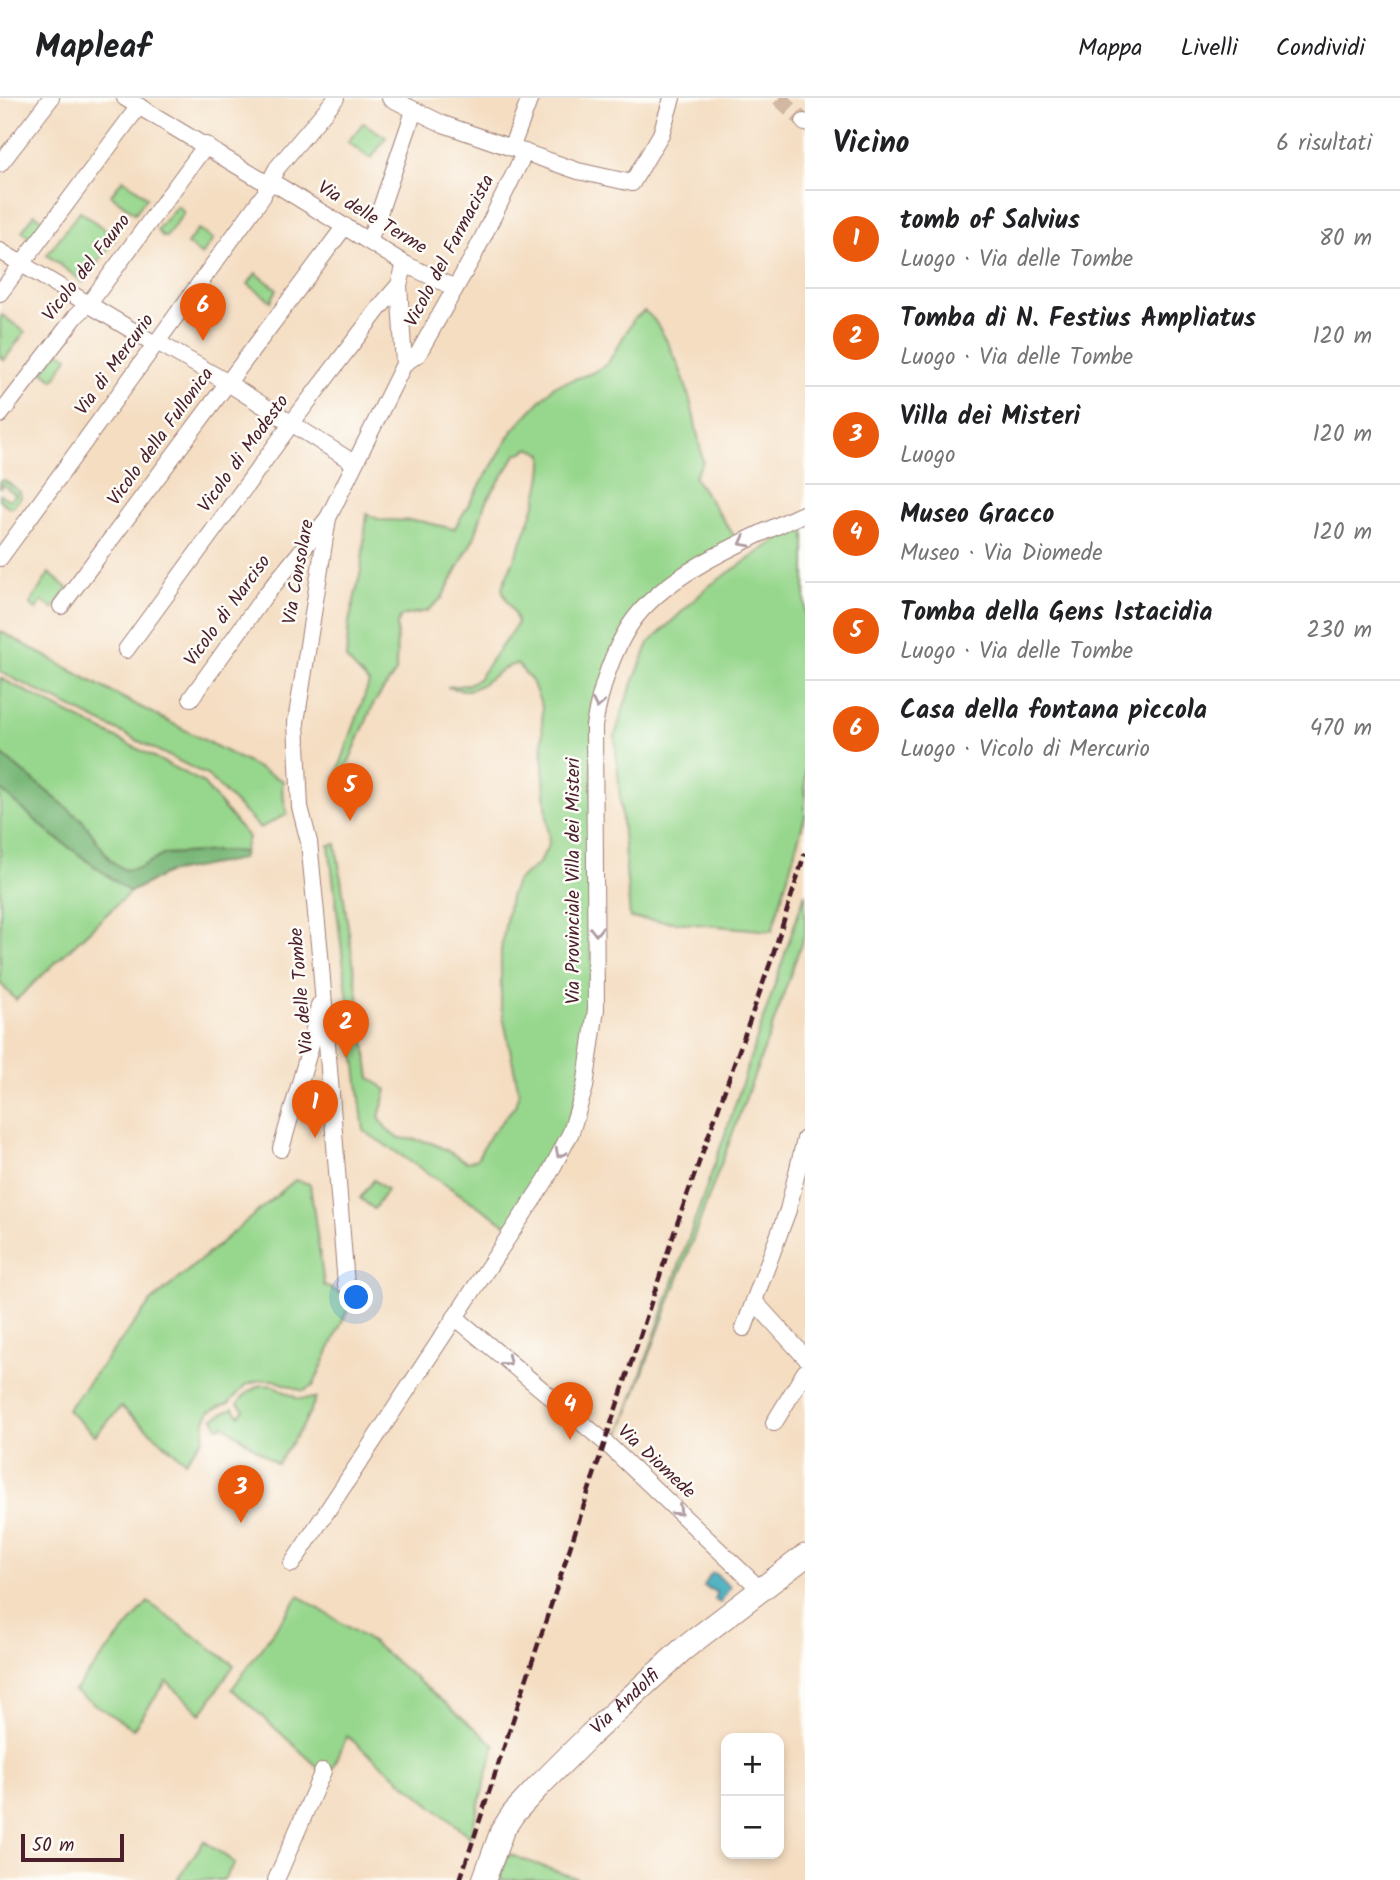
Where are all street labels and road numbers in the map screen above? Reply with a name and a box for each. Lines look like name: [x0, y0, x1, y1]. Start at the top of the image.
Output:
street label: Vicolo del Farmacista: [397, 169, 503, 333]
street label: Via delle Terme: [311, 173, 433, 263]
street label: Vicolo del Fauno: [35, 208, 139, 328]
street label: Via di Mercurio: [68, 308, 162, 422]
street label: Vicolo della Fullonica: [100, 361, 222, 513]
street label: Vicolo di Modesto: [191, 389, 297, 519]
street label: Via Consolare: [275, 517, 323, 627]
street label: Vicolo di Narciso: [177, 549, 279, 673]
street label: Via Provinciale Villa dei Misteri: [559, 756, 589, 1004]
street label: Via delle Tombe: [281, 926, 322, 1056]
street label: Via Diomede: [610, 1418, 702, 1507]
street label: Via Andolfi: [584, 1662, 668, 1742]

